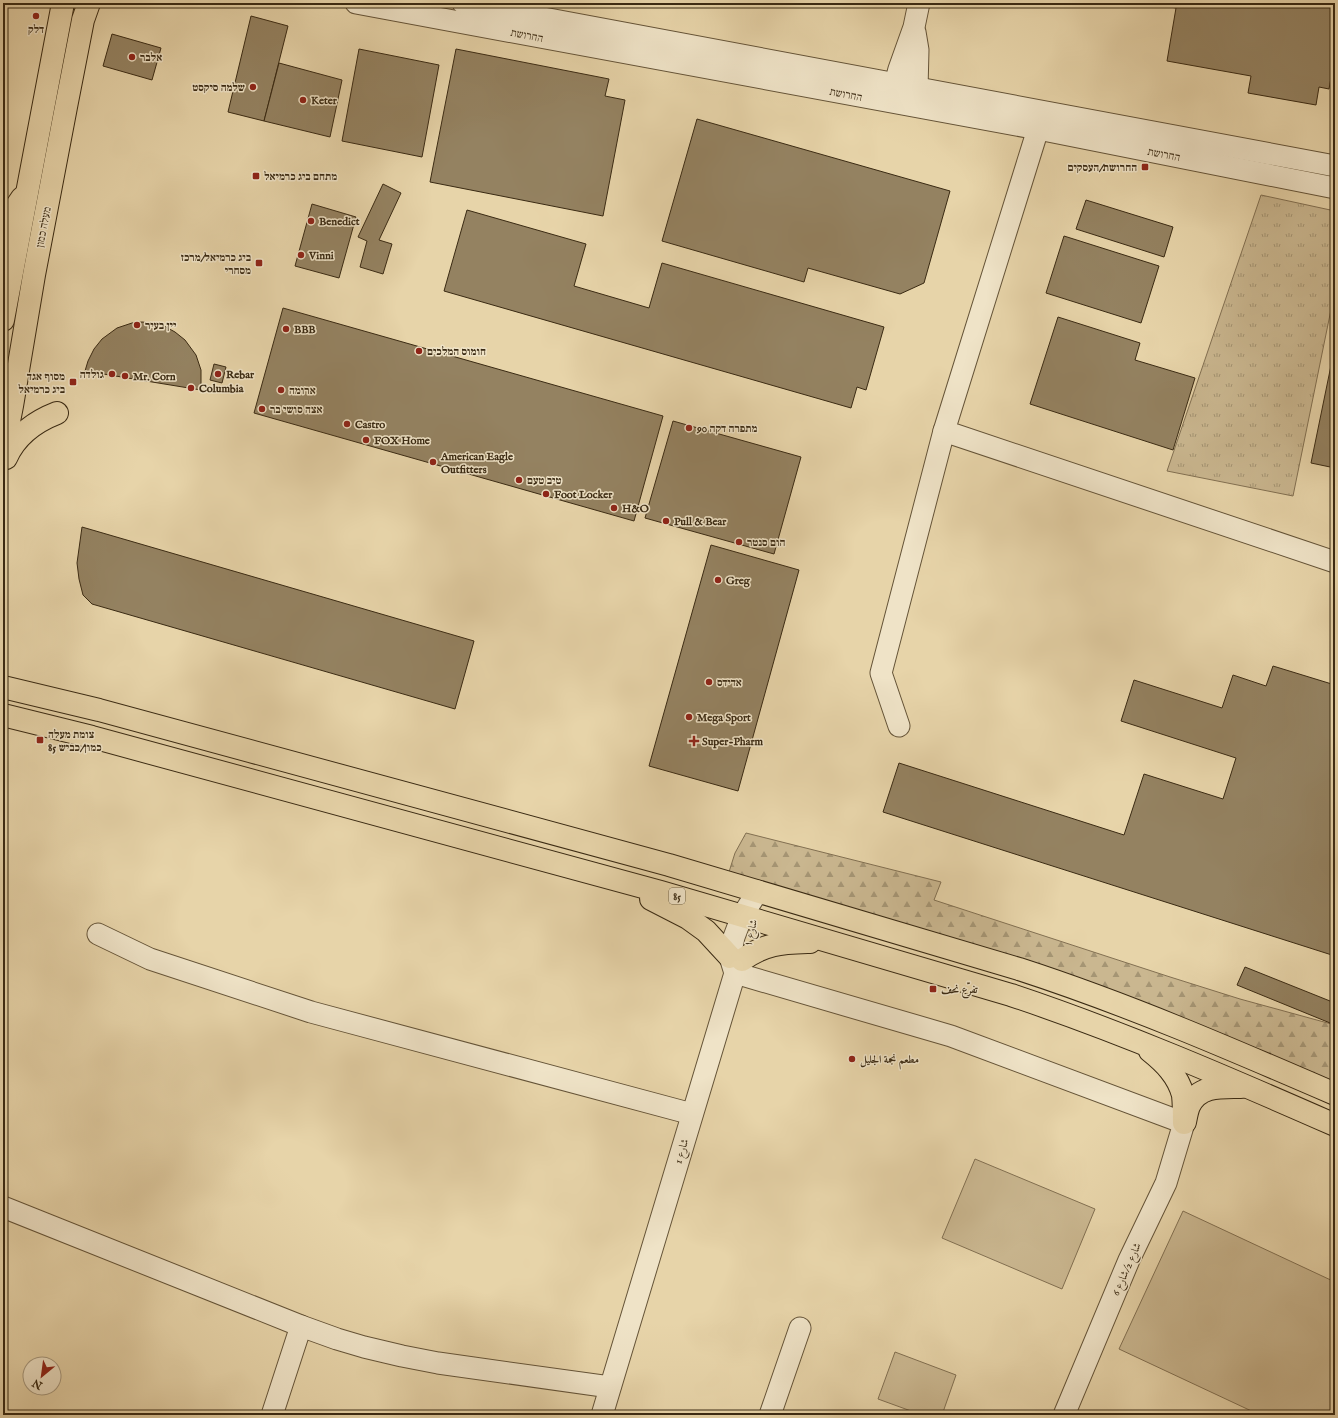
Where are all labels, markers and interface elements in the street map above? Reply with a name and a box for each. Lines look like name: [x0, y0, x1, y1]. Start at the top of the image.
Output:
marker: דלק: [31, 11, 41, 21]
place label: דלק: [28, 23, 44, 37]
street label: החרושת: [509, 26, 545, 46]
place label: אלבר: [140, 51, 162, 65]
marker: אלבר: [127, 52, 137, 62]
place label: שלמה סיקסט: [192, 81, 245, 95]
marker: שלמה סיקסט: [248, 82, 258, 92]
street label: החרושת: [828, 85, 864, 105]
place label: Keter: [311, 94, 338, 108]
marker: Keter: [298, 95, 308, 105]
street label: החרושת: [1146, 145, 1182, 165]
place label: החרושת/העסקים: [1067, 161, 1137, 175]
marker: החרושת/העסקים: [1140, 162, 1150, 172]
place label: מתחם ביג כרמיאל: [264, 170, 337, 184]
marker: מתחם ביג כרמיאל: [251, 171, 261, 181]
street label: מעלה כמון: [33, 205, 55, 249]
place label: Benedict: [319, 215, 360, 229]
marker: Benedict: [306, 216, 316, 226]
place label: Vinni: [308, 249, 334, 263]
marker: Vinni: [296, 250, 306, 260]
place label: ביג כרמיאל/מרכז מסחרי: [181, 251, 252, 278]
marker: ביג כרמיאל/מרכז מסחרי: [254, 258, 264, 268]
place label: יין בעיר: [145, 319, 177, 333]
marker: יין בעיר: [132, 320, 142, 330]
place label: BBB: [294, 323, 316, 337]
marker: BBB: [281, 324, 291, 334]
place label: חומוס המלכים: [427, 345, 486, 359]
marker: חומוס המלכים: [414, 346, 424, 356]
place label: גולדה: [80, 368, 104, 382]
place label: Rebar: [226, 368, 255, 382]
marker: גולדה: [107, 369, 117, 379]
marker: Rebar: [213, 369, 223, 379]
place label: מסוף אגד ביג כרמיאל: [18, 370, 66, 397]
place label: Mr. Corn: [133, 370, 176, 384]
marker: Mr. Corn: [120, 371, 130, 381]
marker: מסוף אגד ביג כרמיאל: [68, 377, 78, 387]
place label: Columbia: [199, 382, 244, 396]
marker: Columbia: [186, 383, 196, 393]
place label: ארומה: [289, 384, 316, 398]
marker: ארומה: [276, 385, 286, 395]
place label: אצה סושי בר: [270, 403, 322, 417]
marker: אצה סושי בר: [257, 404, 267, 414]
place label: Castro: [355, 418, 385, 432]
marker: Castro: [342, 419, 352, 429]
place label: מתפרה דקה 90: [696, 422, 757, 436]
marker: מתפרה דקה 90: [684, 423, 694, 433]
place label: FOX Home: [374, 434, 430, 448]
marker: FOX Home: [361, 435, 371, 445]
place label: American Eagle Outfitters: [440, 450, 513, 477]
marker: American Eagle Outfitters: [428, 457, 438, 467]
place label: טיב טעם: [527, 474, 561, 488]
marker: טיב טעם: [514, 475, 524, 485]
place label: Foot Locker: [554, 488, 613, 502]
marker: Foot Locker: [541, 489, 551, 499]
place label: H&O: [622, 502, 649, 516]
marker: H&O: [609, 503, 619, 513]
place label: Pull & Bear: [674, 515, 727, 529]
marker: Pull & Bear: [661, 516, 671, 526]
place label: הום סנטר: [747, 536, 785, 550]
marker: הום סנטר: [734, 537, 744, 547]
place label: Greg: [726, 574, 751, 588]
marker: Greg: [713, 575, 723, 585]
place label: אדידס: [717, 676, 742, 690]
marker: אדידס: [704, 677, 714, 687]
place label: Mega Sport: [697, 711, 751, 725]
marker: Mega Sport: [684, 712, 694, 722]
place label: צומת מעלה כמון/כביש 85: [48, 728, 102, 755]
marker: צומת מעלה כמון/כביש 85: [35, 735, 45, 745]
place label: Super-Pharm: [702, 735, 764, 749]
marker: Super-Pharm: [689, 736, 699, 746]
road number: 85: [669, 888, 685, 904]
street label: شارع ١: [741, 918, 763, 949]
place label: تفرّع نحف: [941, 982, 978, 999]
marker: تفرّع نحف: [928, 984, 938, 994]
place label: مطعم نجمة الجليل: [860, 1053, 919, 1070]
marker: مطعم نجمة الجليل: [847, 1054, 857, 1064]
street label: شارع 1: [672, 1137, 694, 1166]
street label: شارع 2/شارع 6: [1109, 1241, 1147, 1299]
north arrow: [22, 1356, 62, 1396]
text: N: [30, 1375, 46, 1393]

